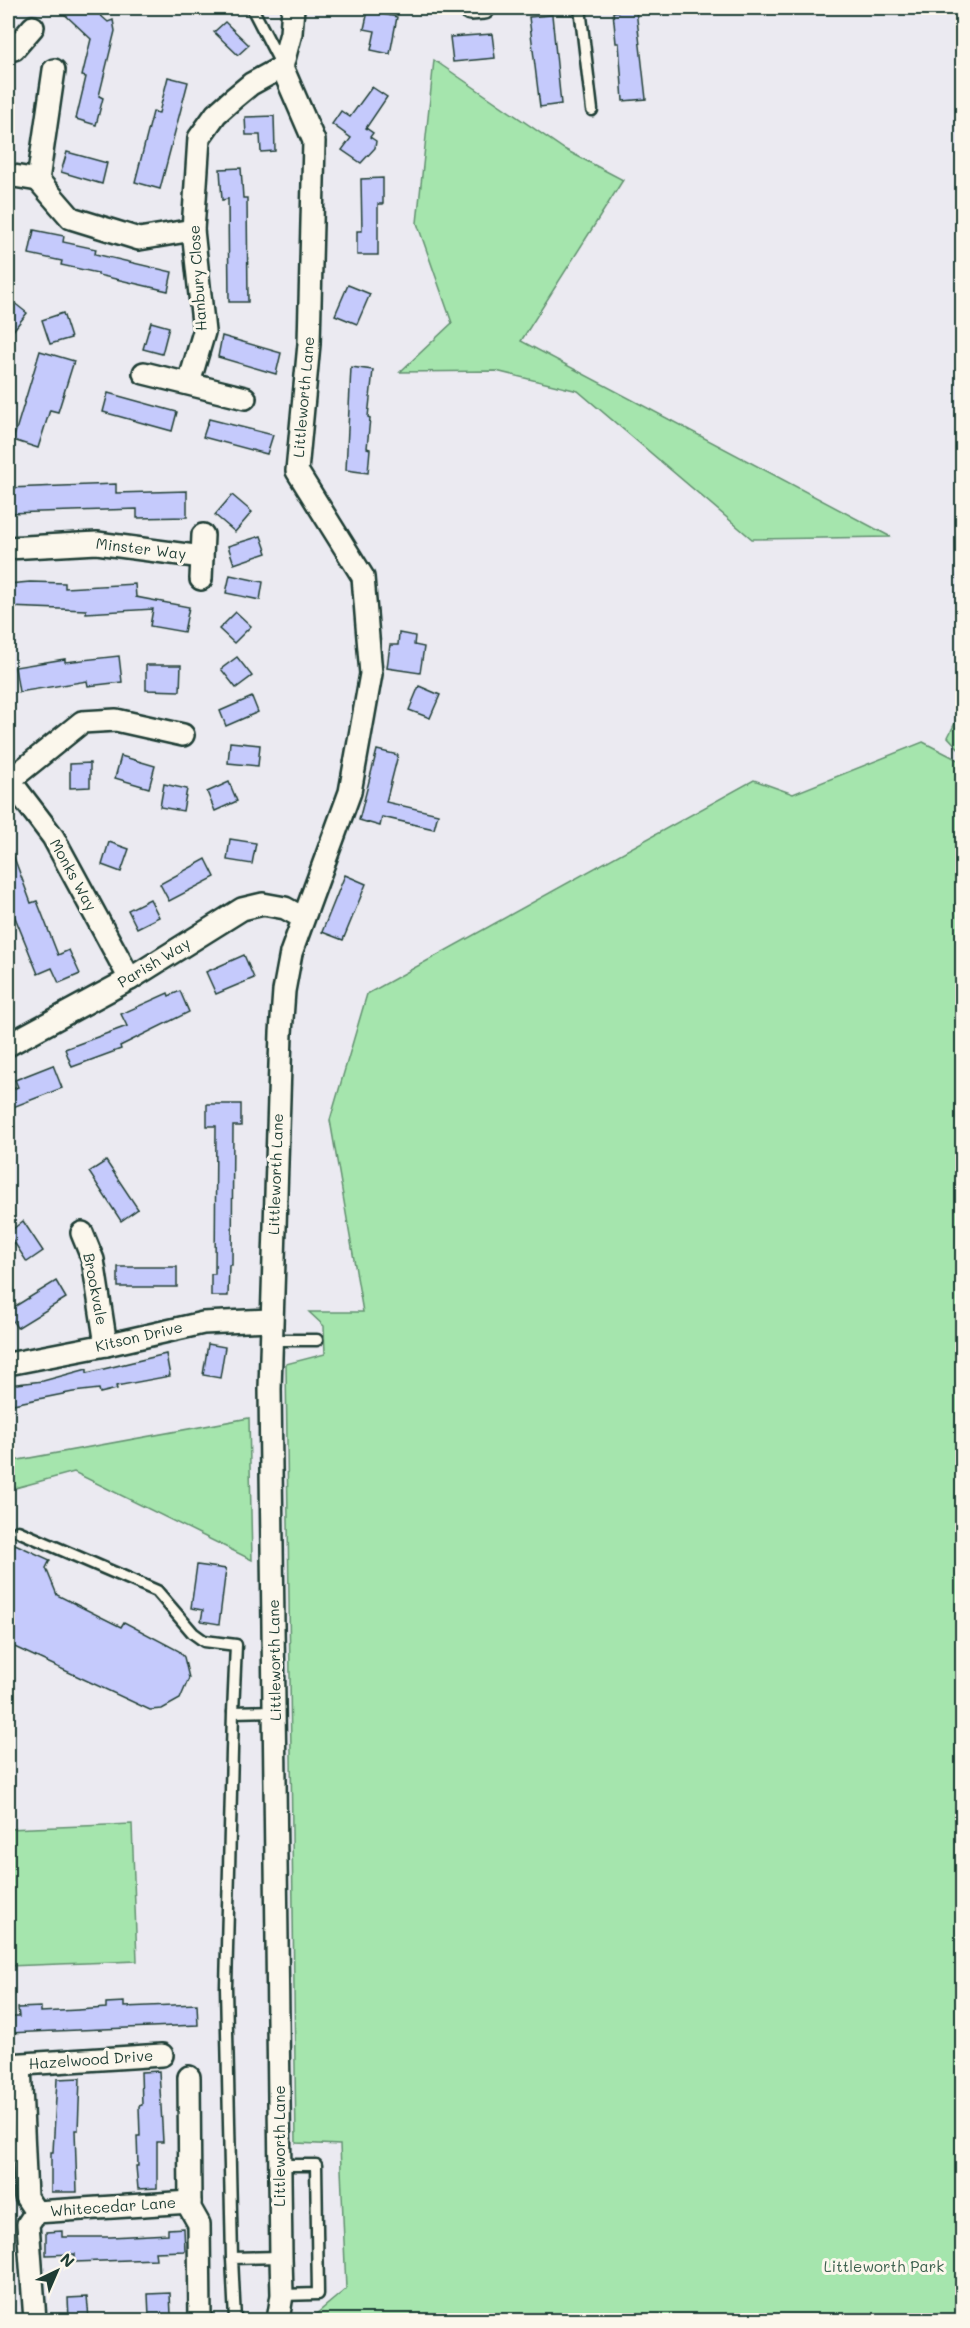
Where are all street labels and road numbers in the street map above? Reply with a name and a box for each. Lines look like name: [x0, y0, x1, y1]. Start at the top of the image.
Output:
street label: Hanbury Close: [183, 224, 211, 332]
street label: Littleworth Lane: [288, 336, 318, 458]
street label: Minster Way: [95, 533, 188, 563]
street label: Monks Way: [46, 835, 102, 914]
street label: Parish Way: [113, 932, 194, 992]
street label: Littleworth Lane: [263, 1113, 287, 1235]
street label: Brookvale: [79, 1251, 113, 1327]
street label: Kitson Drive: [93, 1316, 185, 1356]
street label: Littleworth Lane: [263, 1599, 285, 1721]
street label: Hazelwood Drive: [28, 2045, 154, 2073]
street label: Littleworth Lane: [269, 2085, 289, 2207]
street label: Whitecedar Lane: [49, 2192, 177, 2220]

